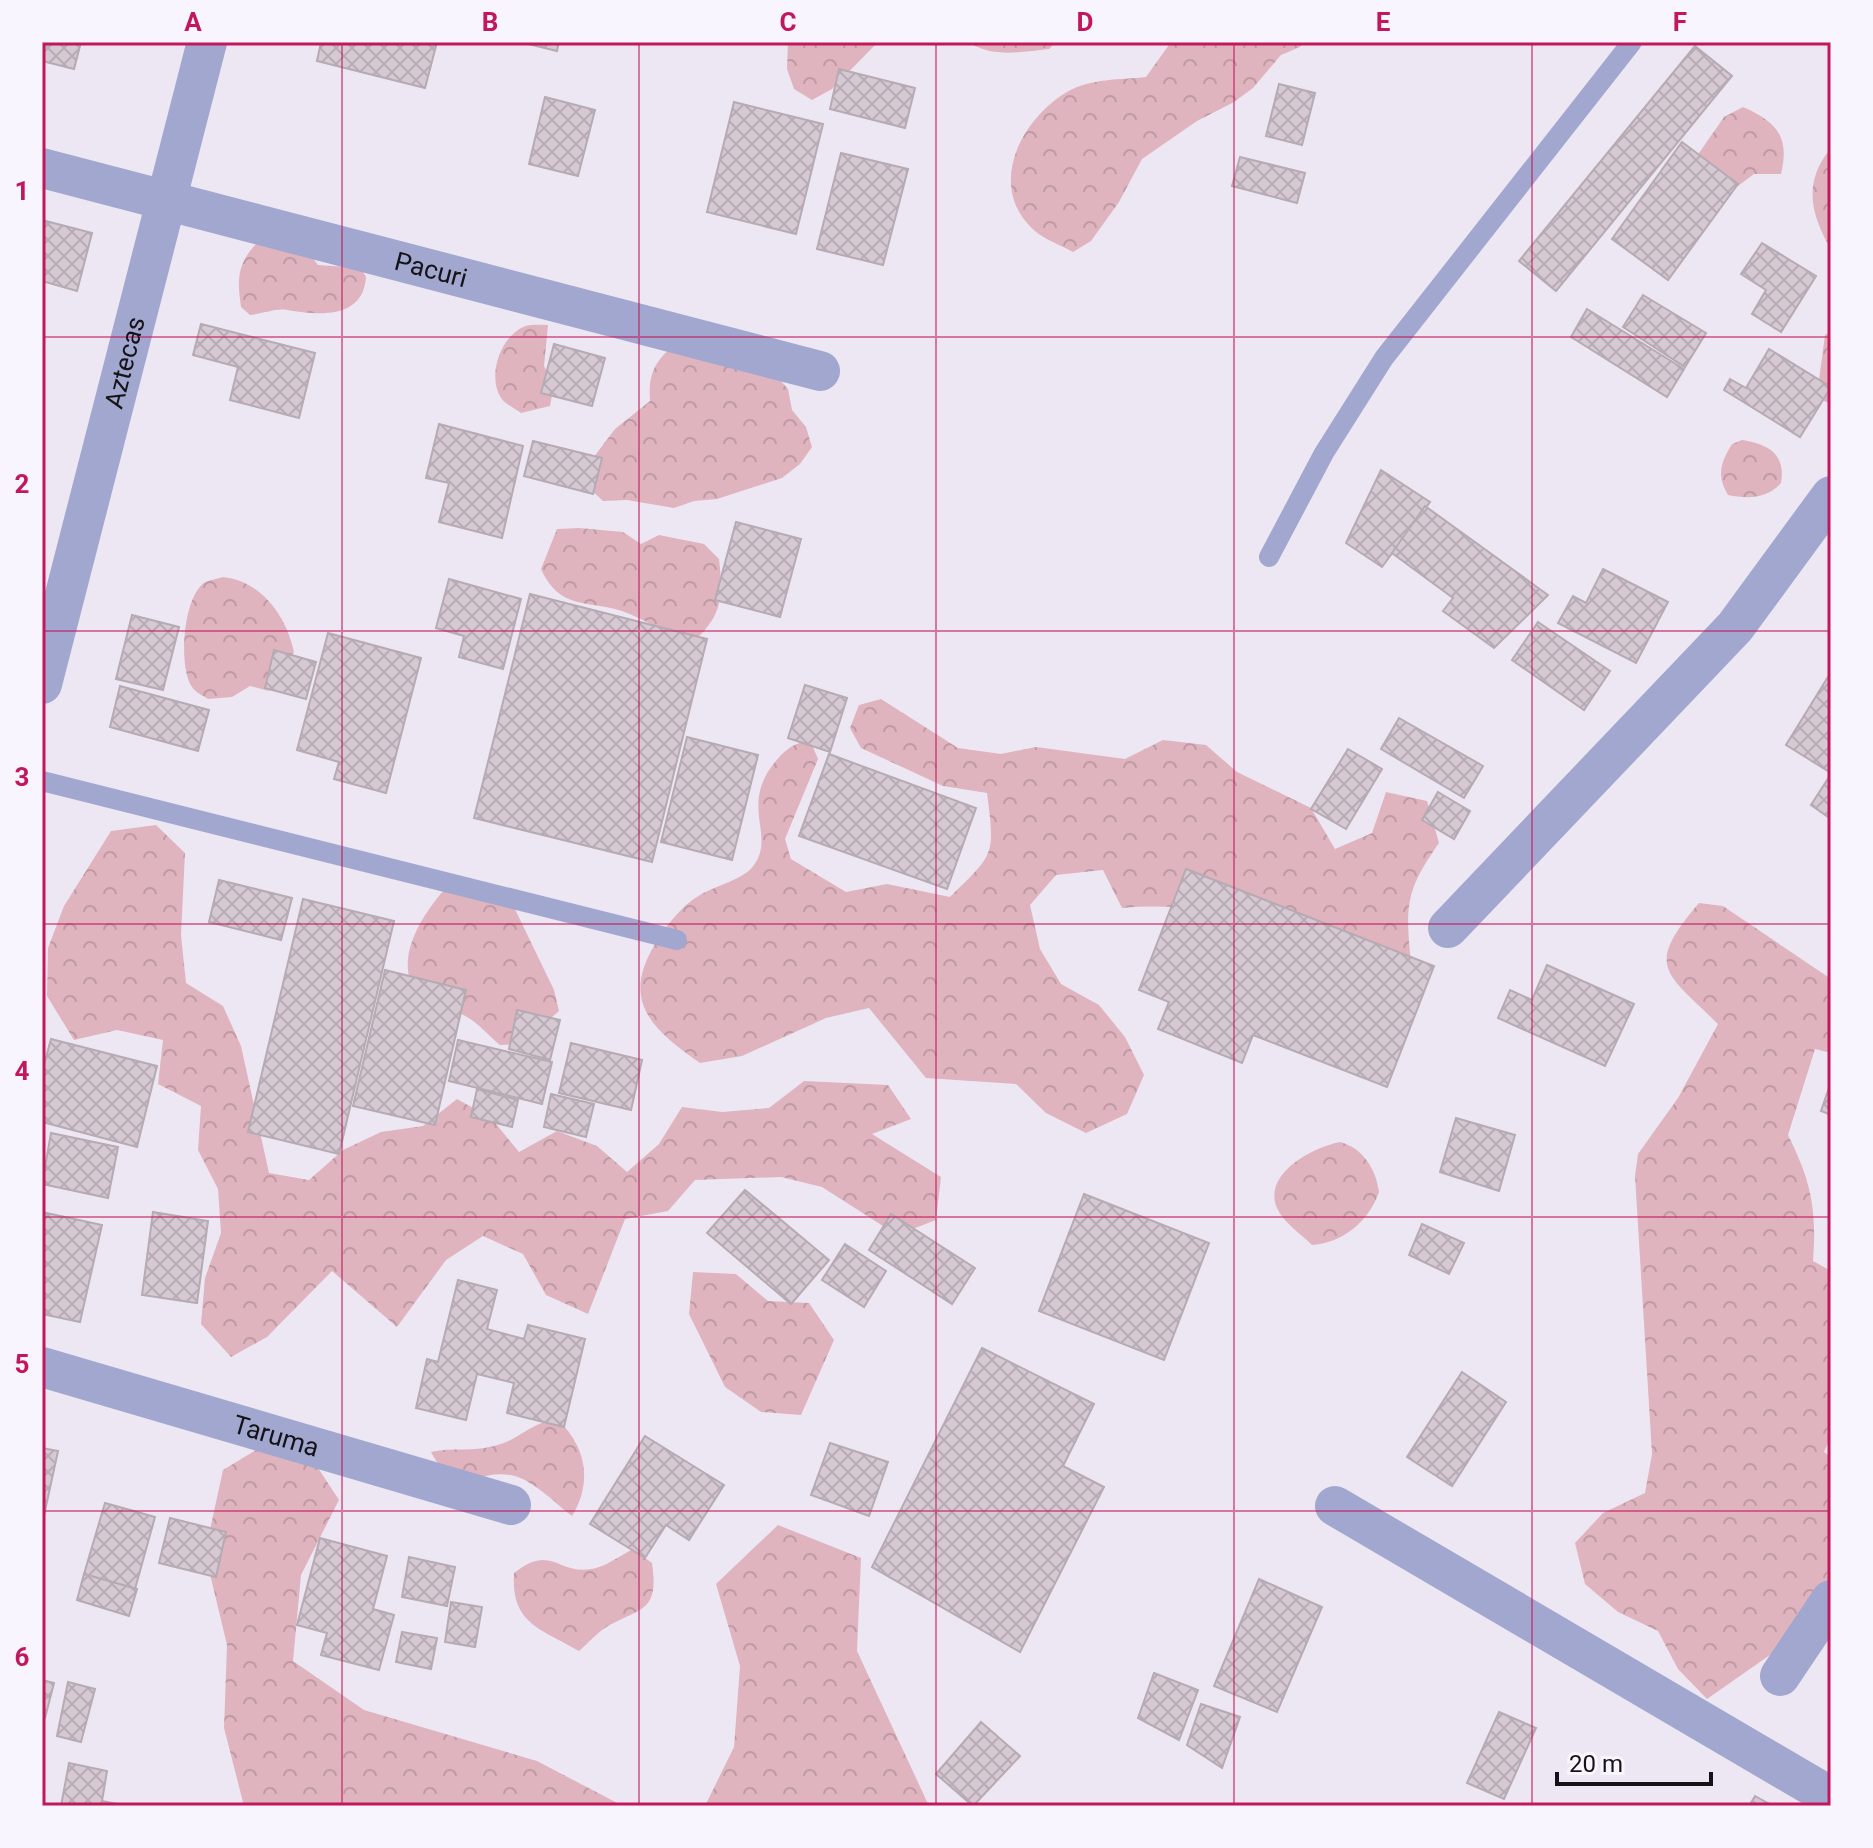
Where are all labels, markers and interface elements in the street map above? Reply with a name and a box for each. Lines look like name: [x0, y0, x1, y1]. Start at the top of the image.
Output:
text: A: [184, 7, 202, 37]
text: B: [482, 7, 498, 37]
text: C: [779, 7, 797, 37]
text: D: [1077, 7, 1093, 37]
text: E: [1376, 7, 1391, 37]
text: F: [1673, 7, 1687, 37]
text: 1: [15, 176, 29, 206]
street label: Pacuri: [392, 246, 470, 293]
street label: Aztecas: [98, 313, 151, 411]
text: 2: [15, 469, 29, 499]
text: 3: [15, 762, 29, 792]
text: 4: [15, 1056, 30, 1086]
text: 5: [15, 1349, 29, 1379]
street label: Taruma: [229, 1409, 323, 1463]
text: 6: [15, 1642, 30, 1672]
scale bar: [1557, 1736, 1711, 1786]
text: 20 m: [1569, 1750, 1623, 1778]

